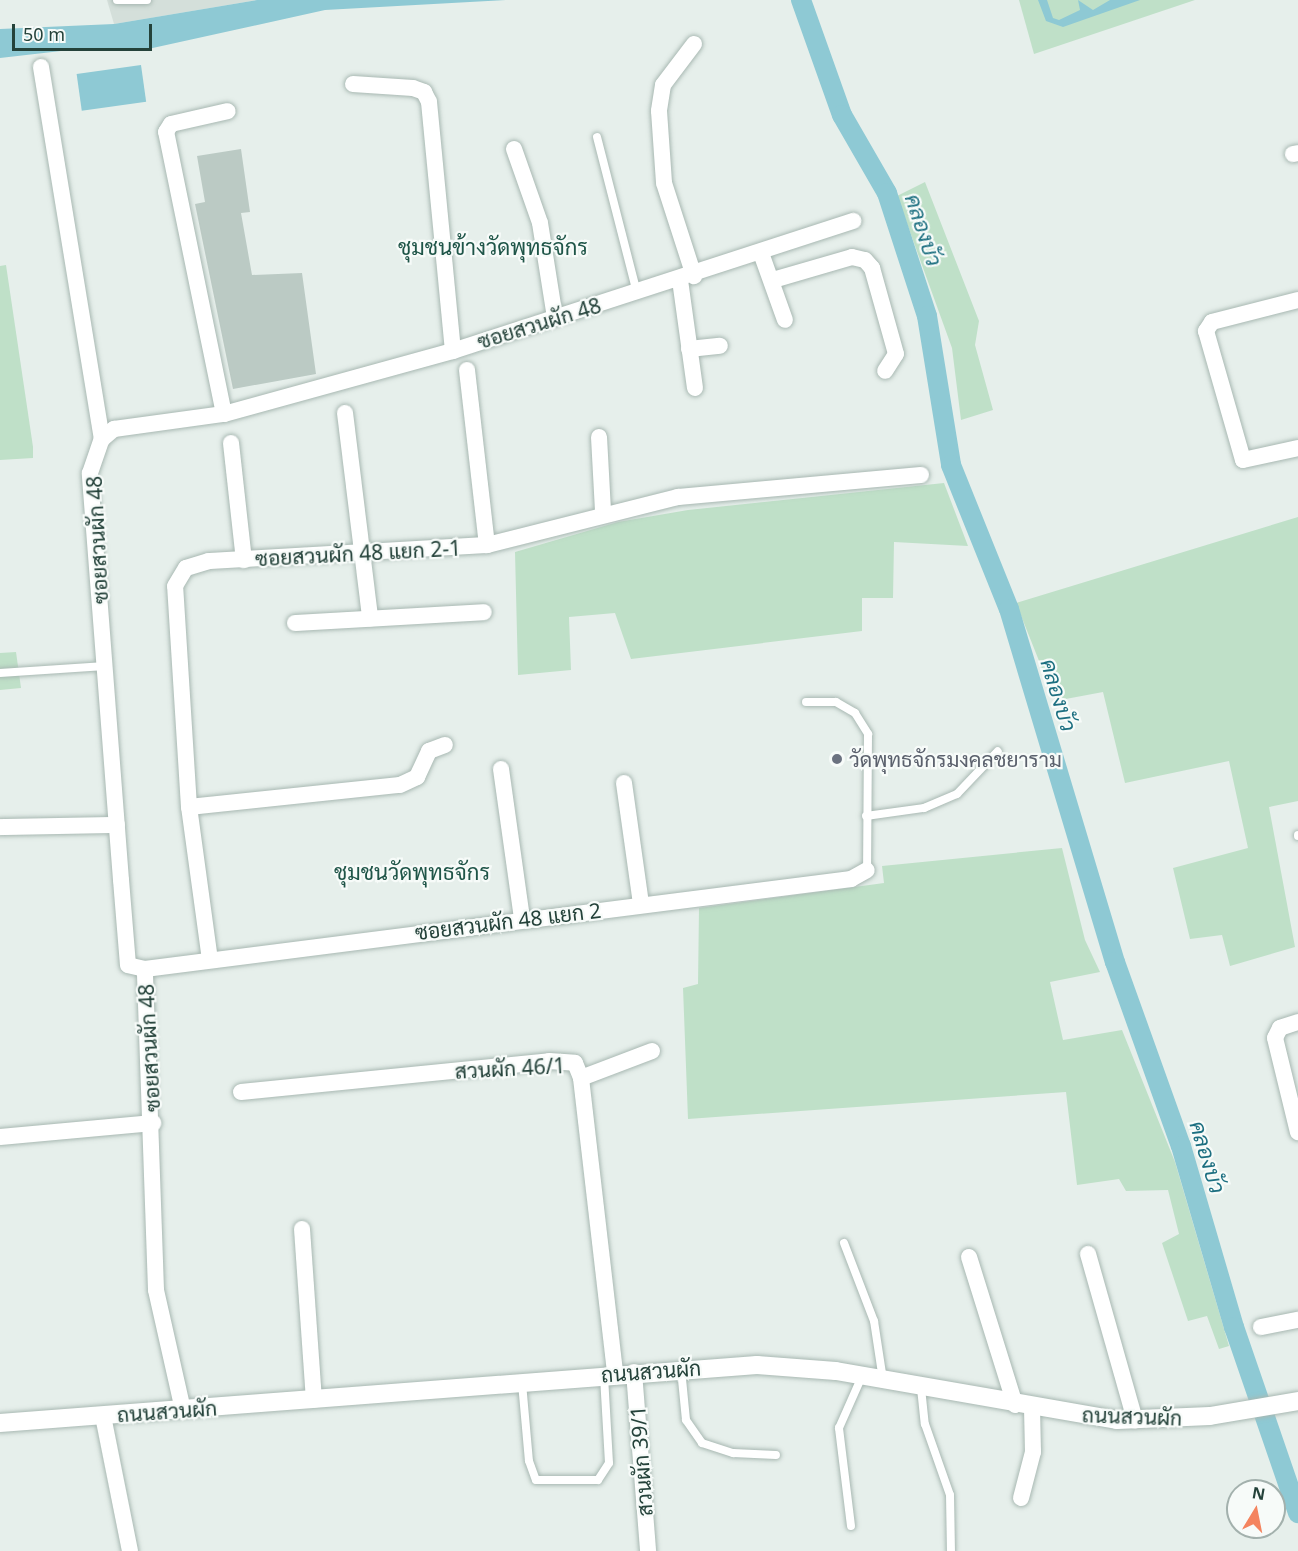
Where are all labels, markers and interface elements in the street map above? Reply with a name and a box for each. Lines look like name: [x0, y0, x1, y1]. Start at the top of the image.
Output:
scale bar: [15, 12, 154, 50]
text: 50 m: [23, 22, 65, 46]
water label: คลองบัว: [900, 191, 948, 269]
district label: ชุมชนข้างวัดพุทธจักร: [398, 234, 588, 260]
street label: ซอยสวนผัก 48: [474, 292, 604, 354]
street label: ซอยสวนผัก 48: [81, 475, 113, 605]
street label: ซอยสวนผัก 48 แยก 2-1: [254, 535, 462, 571]
water label: คลองบัว: [1036, 656, 1082, 734]
place label: วัดพุทธจักรมงคลชยาราม: [849, 746, 1062, 772]
marker: วัดพุทธจักรมงคลชยาราม: [830, 752, 844, 766]
district label: ชุมชนวัดพุทธจักร: [334, 859, 490, 885]
street label: ซอยสวนผัก 48 แยก 2: [413, 897, 603, 945]
street label: ซอยสวนผัก 48: [133, 983, 165, 1113]
street label: สวนผัก 46/1: [454, 1053, 566, 1083]
water label: คลองบัว: [1185, 1118, 1231, 1196]
street label: ถนนสวนผัก: [600, 1355, 702, 1387]
street label: ถนนสวนผัก: [116, 1395, 218, 1427]
street label: ถนนสวนผัก: [1081, 1402, 1183, 1430]
street label: สวนผัก 39/1: [625, 1405, 657, 1517]
north arrow: [1226, 1479, 1286, 1539]
text: N: [1250, 1481, 1267, 1505]

